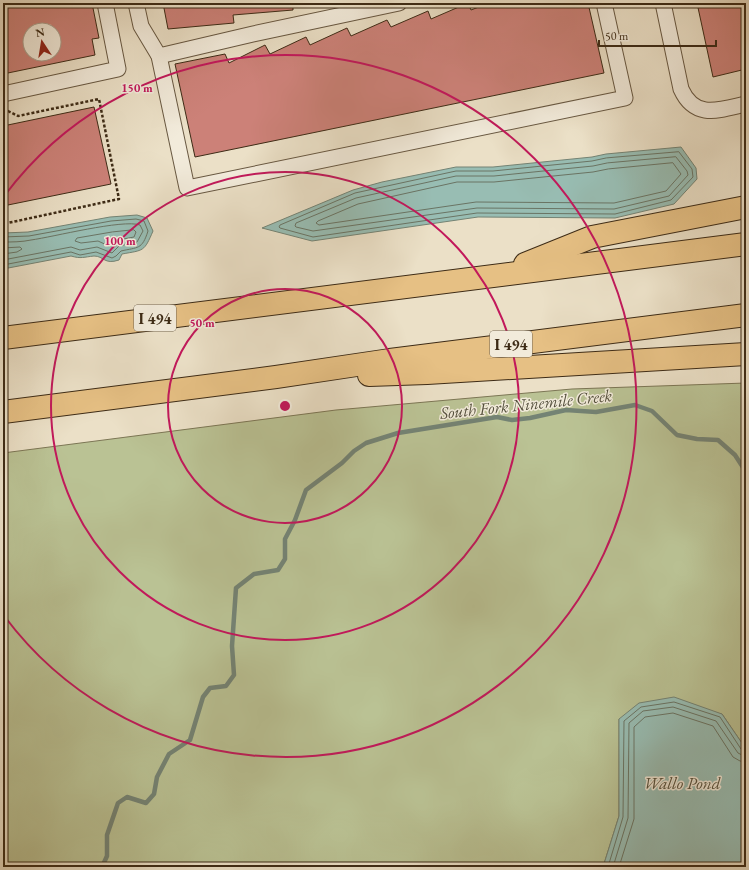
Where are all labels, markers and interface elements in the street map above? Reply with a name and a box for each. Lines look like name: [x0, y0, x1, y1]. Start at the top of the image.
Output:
north arrow: [22, 22, 62, 62]
scale bar: [599, 22, 716, 48]
text: N: [34, 24, 46, 40]
text: 50 m: [605, 28, 629, 44]
text: 150 m: [121, 80, 153, 96]
text: 100 m: [104, 233, 136, 249]
road number: I 494: [134, 305, 176, 331]
text: 50 m: [189, 315, 215, 331]
road number: I 494: [490, 331, 532, 357]
water label: South Fork Ninemile Creek: [438, 384, 613, 424]
centre of rings: [278, 399, 292, 413]
water label: Wallo Pond: [644, 772, 721, 794]

